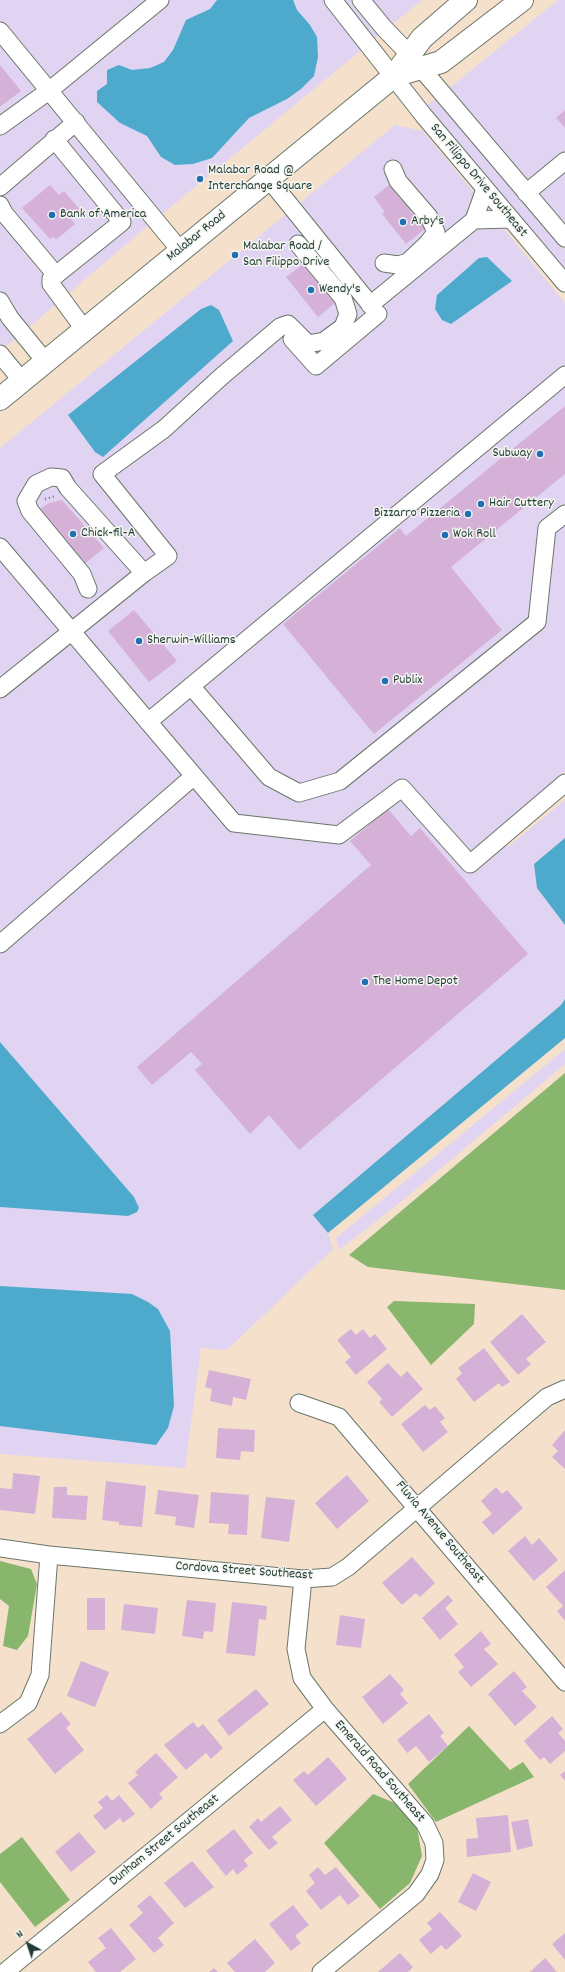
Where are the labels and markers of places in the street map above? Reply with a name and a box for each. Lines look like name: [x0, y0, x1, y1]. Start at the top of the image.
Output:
place label: Malabar Road @ Interchange Square: [208, 163, 312, 196]
marker: Malabar Road @ Interchange Square: [195, 174, 205, 184]
place label: Bank of America: [60, 207, 146, 223]
marker: Bank of America: [47, 210, 57, 220]
place label: Arby's: [411, 214, 444, 230]
marker: Arby's: [398, 217, 408, 227]
place label: Malabar Road / San Filippo Drive: [243, 239, 329, 272]
marker: Malabar Road / San Filippo Drive: [230, 250, 240, 260]
place label: Wendy's: [319, 282, 361, 298]
marker: Wendy's: [306, 285, 316, 295]
place label: Subway: [492, 446, 532, 462]
marker: Subway: [535, 449, 545, 459]
place label: Hair Cuttery: [489, 496, 554, 512]
marker: Hair Cuttery: [476, 499, 486, 509]
place label: Bizzarro Pizzeria: [374, 506, 460, 522]
marker: Bizzarro Pizzeria: [463, 509, 473, 519]
place label: Chick-fil-A: [81, 526, 135, 542]
place label: Wok Roll: [453, 527, 496, 543]
marker: Chick-fil-A: [68, 529, 78, 539]
marker: Wok Roll: [440, 530, 450, 540]
place label: Sherwin-Williams: [147, 633, 236, 649]
marker: Sherwin-Williams: [134, 636, 144, 646]
place label: Publix: [393, 673, 423, 689]
marker: Publix: [380, 676, 390, 686]
place label: The Home Depot: [373, 974, 458, 990]
marker: The Home Depot: [360, 977, 370, 987]

